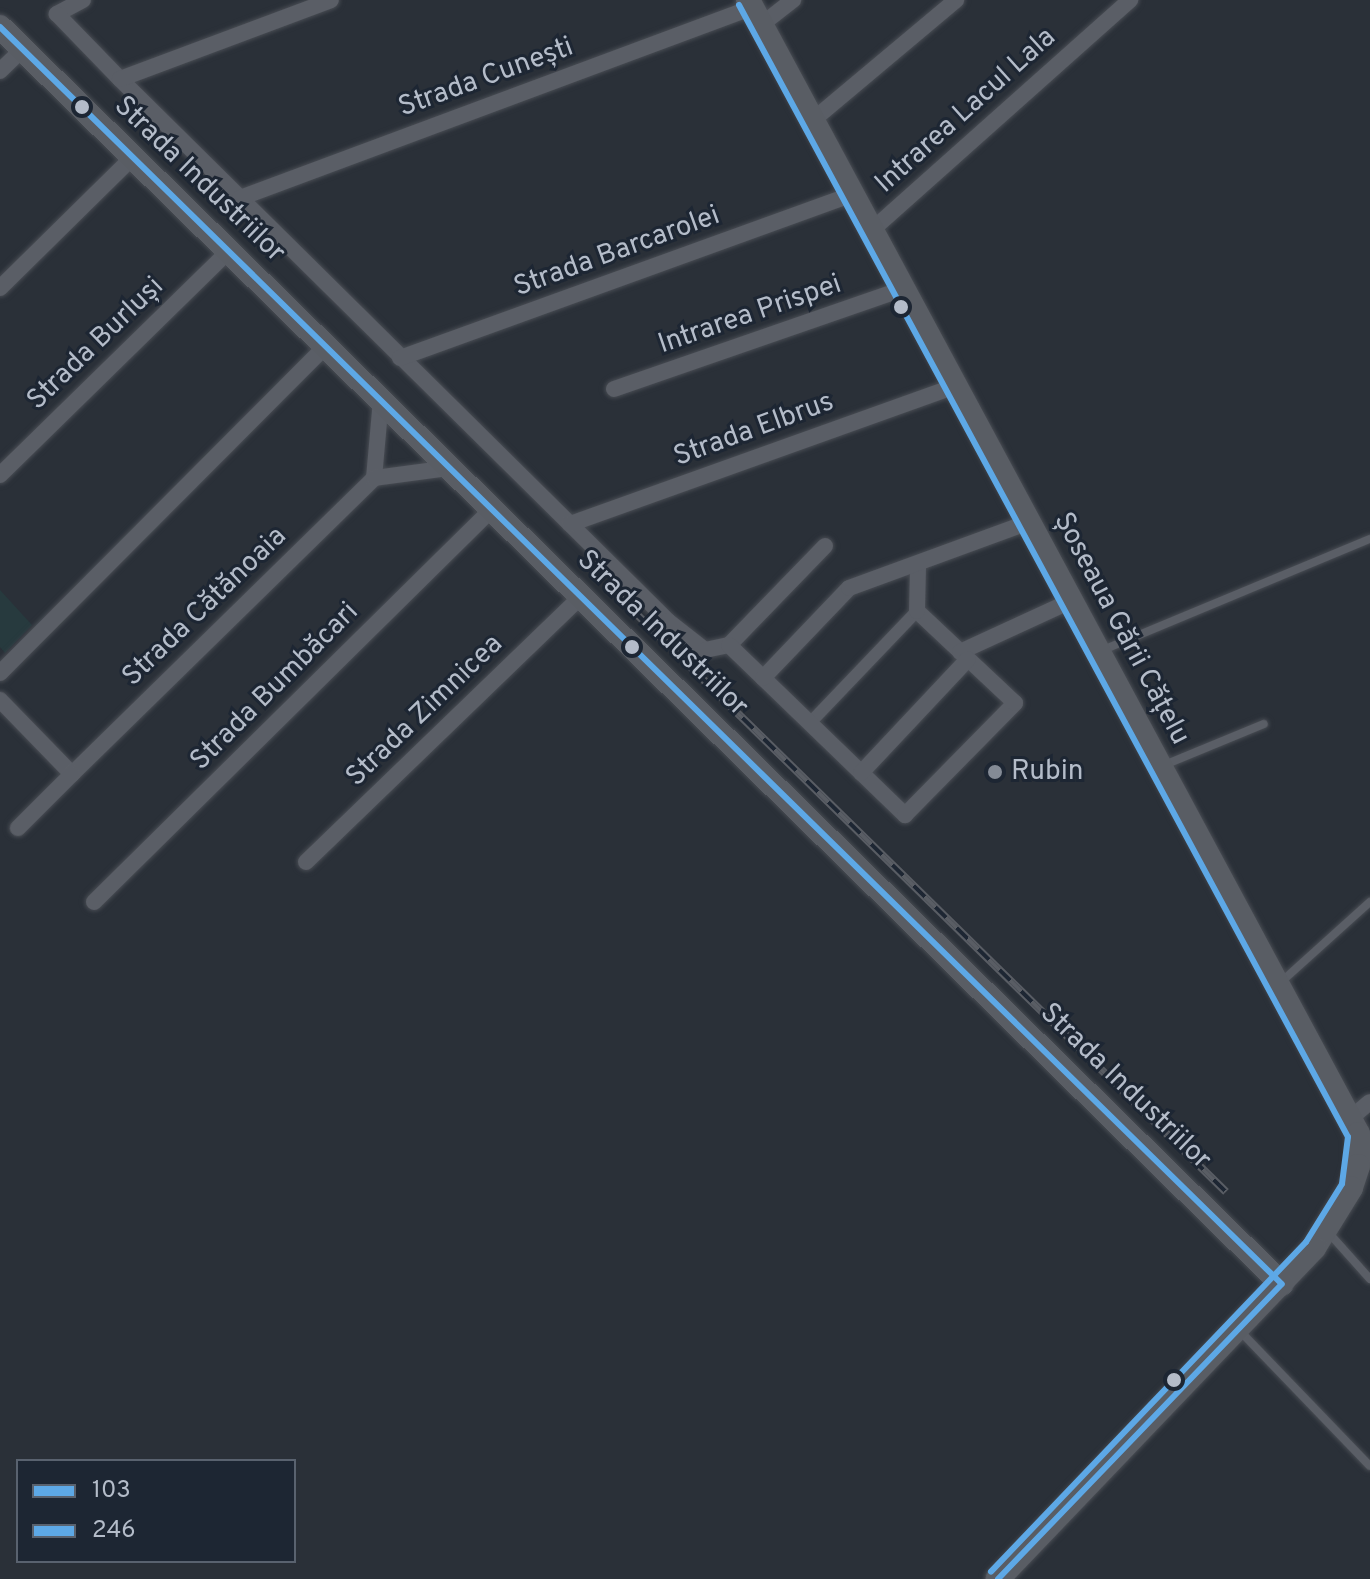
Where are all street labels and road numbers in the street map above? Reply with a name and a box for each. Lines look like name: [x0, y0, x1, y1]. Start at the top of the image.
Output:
street label: Intrarea Lacul Lala: [869, 21, 1063, 201]
street label: Strada Cunești: [394, 31, 578, 125]
street label: Strada Industriilor: [106, 90, 292, 270]
street label: Strada Barcarolei: [510, 199, 724, 305]
street label: Intrarea Prispei: [654, 268, 846, 362]
street label: Strada Burluși: [21, 270, 171, 418]
street label: Strada Elbrus: [669, 386, 839, 474]
street label: Șoseaua Gării Cățelu: [1046, 507, 1196, 751]
street label: Strada Cătănoaia: [116, 520, 294, 694]
street label: Strada Industriilor: [569, 544, 755, 724]
street label: Strada Bumbăcari: [184, 596, 366, 778]
street label: Strada Zimnicea: [340, 628, 510, 794]
street label: Strada Industriilor: [1032, 997, 1218, 1177]

